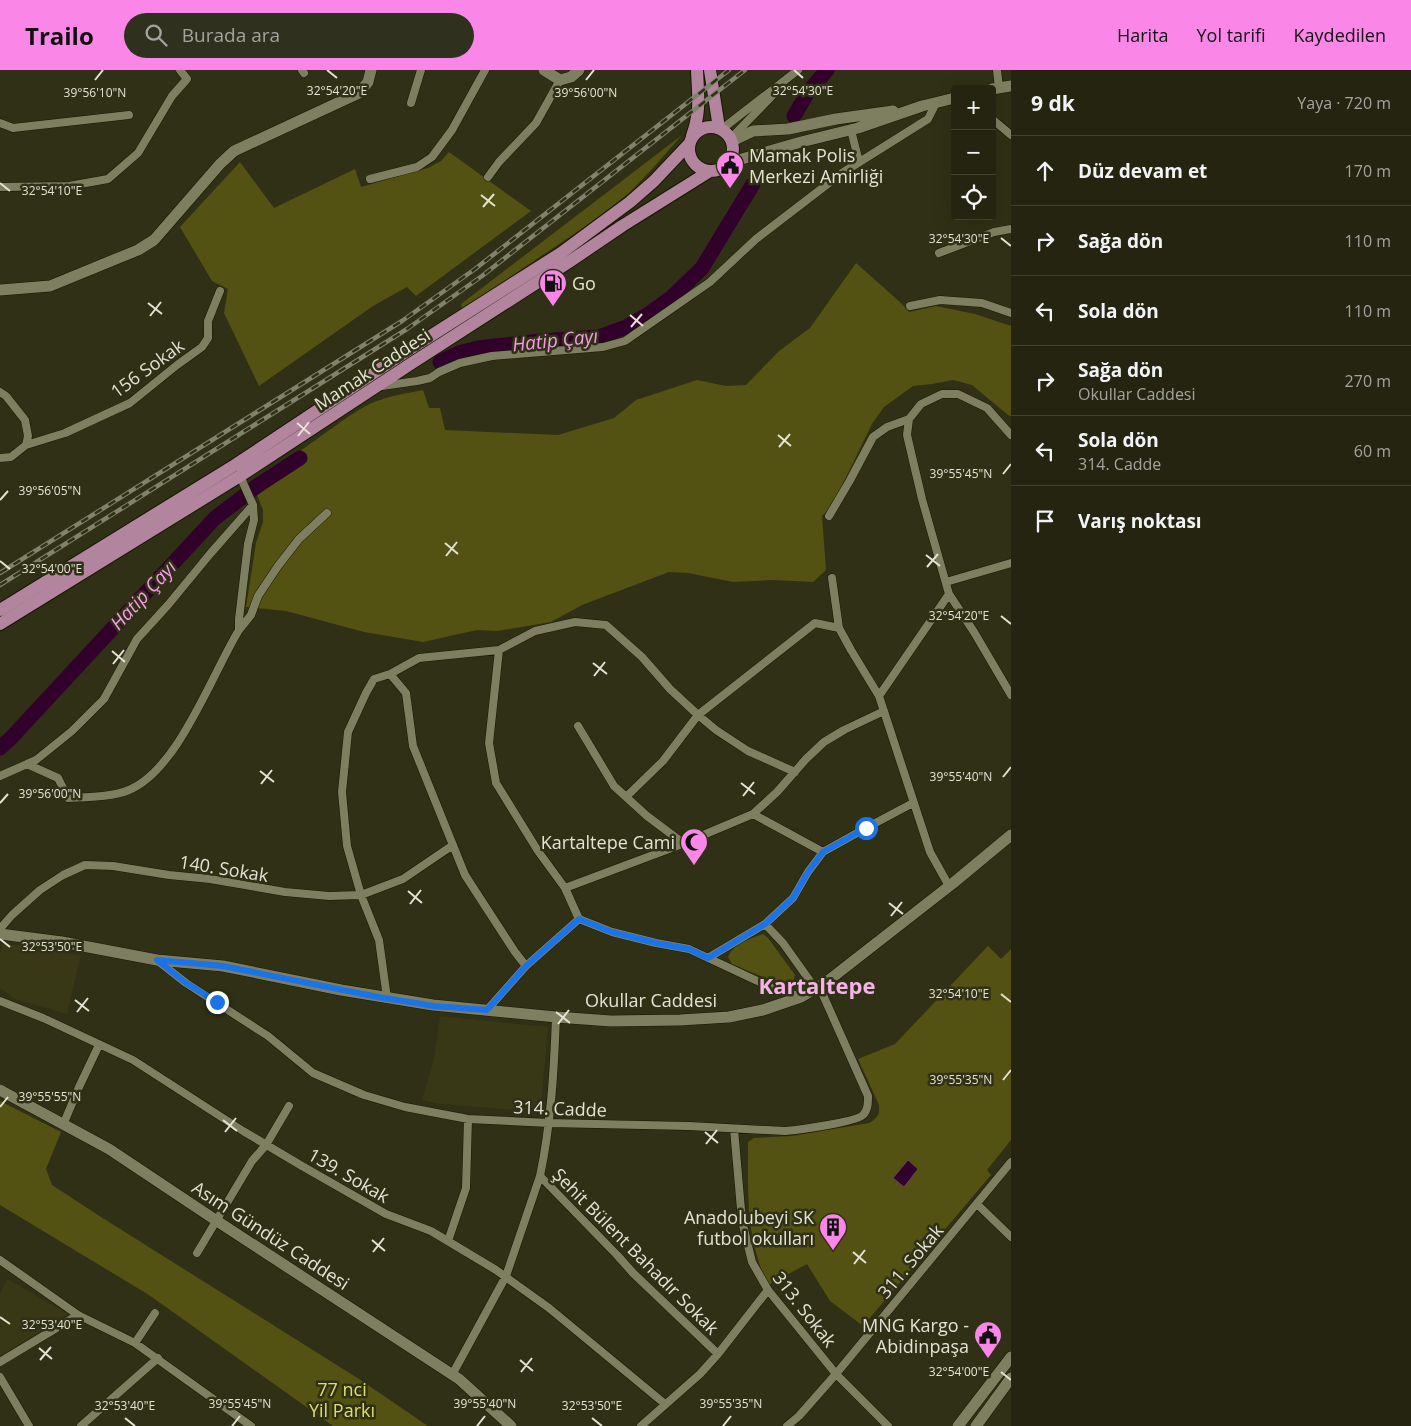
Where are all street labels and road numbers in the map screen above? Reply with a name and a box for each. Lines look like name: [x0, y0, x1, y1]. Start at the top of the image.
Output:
street label: Mamak Caddesi: [309, 323, 435, 415]
street label: 156 Sokak: [105, 333, 189, 403]
street label: 140. Sokak: [178, 849, 271, 887]
street label: Okullar Caddesi: [585, 988, 717, 1012]
street label: 314. Cadde: [513, 1094, 607, 1122]
street label: 139. Sokak: [304, 1142, 394, 1208]
street label: Şehit Bülent Bahadır Sokak: [548, 1163, 725, 1340]
street label: Asım Gündüz Caddesi: [188, 1175, 354, 1295]
street label: 311. Sokak: [872, 1218, 948, 1303]
street label: 313. Sokak: [768, 1266, 842, 1352]

